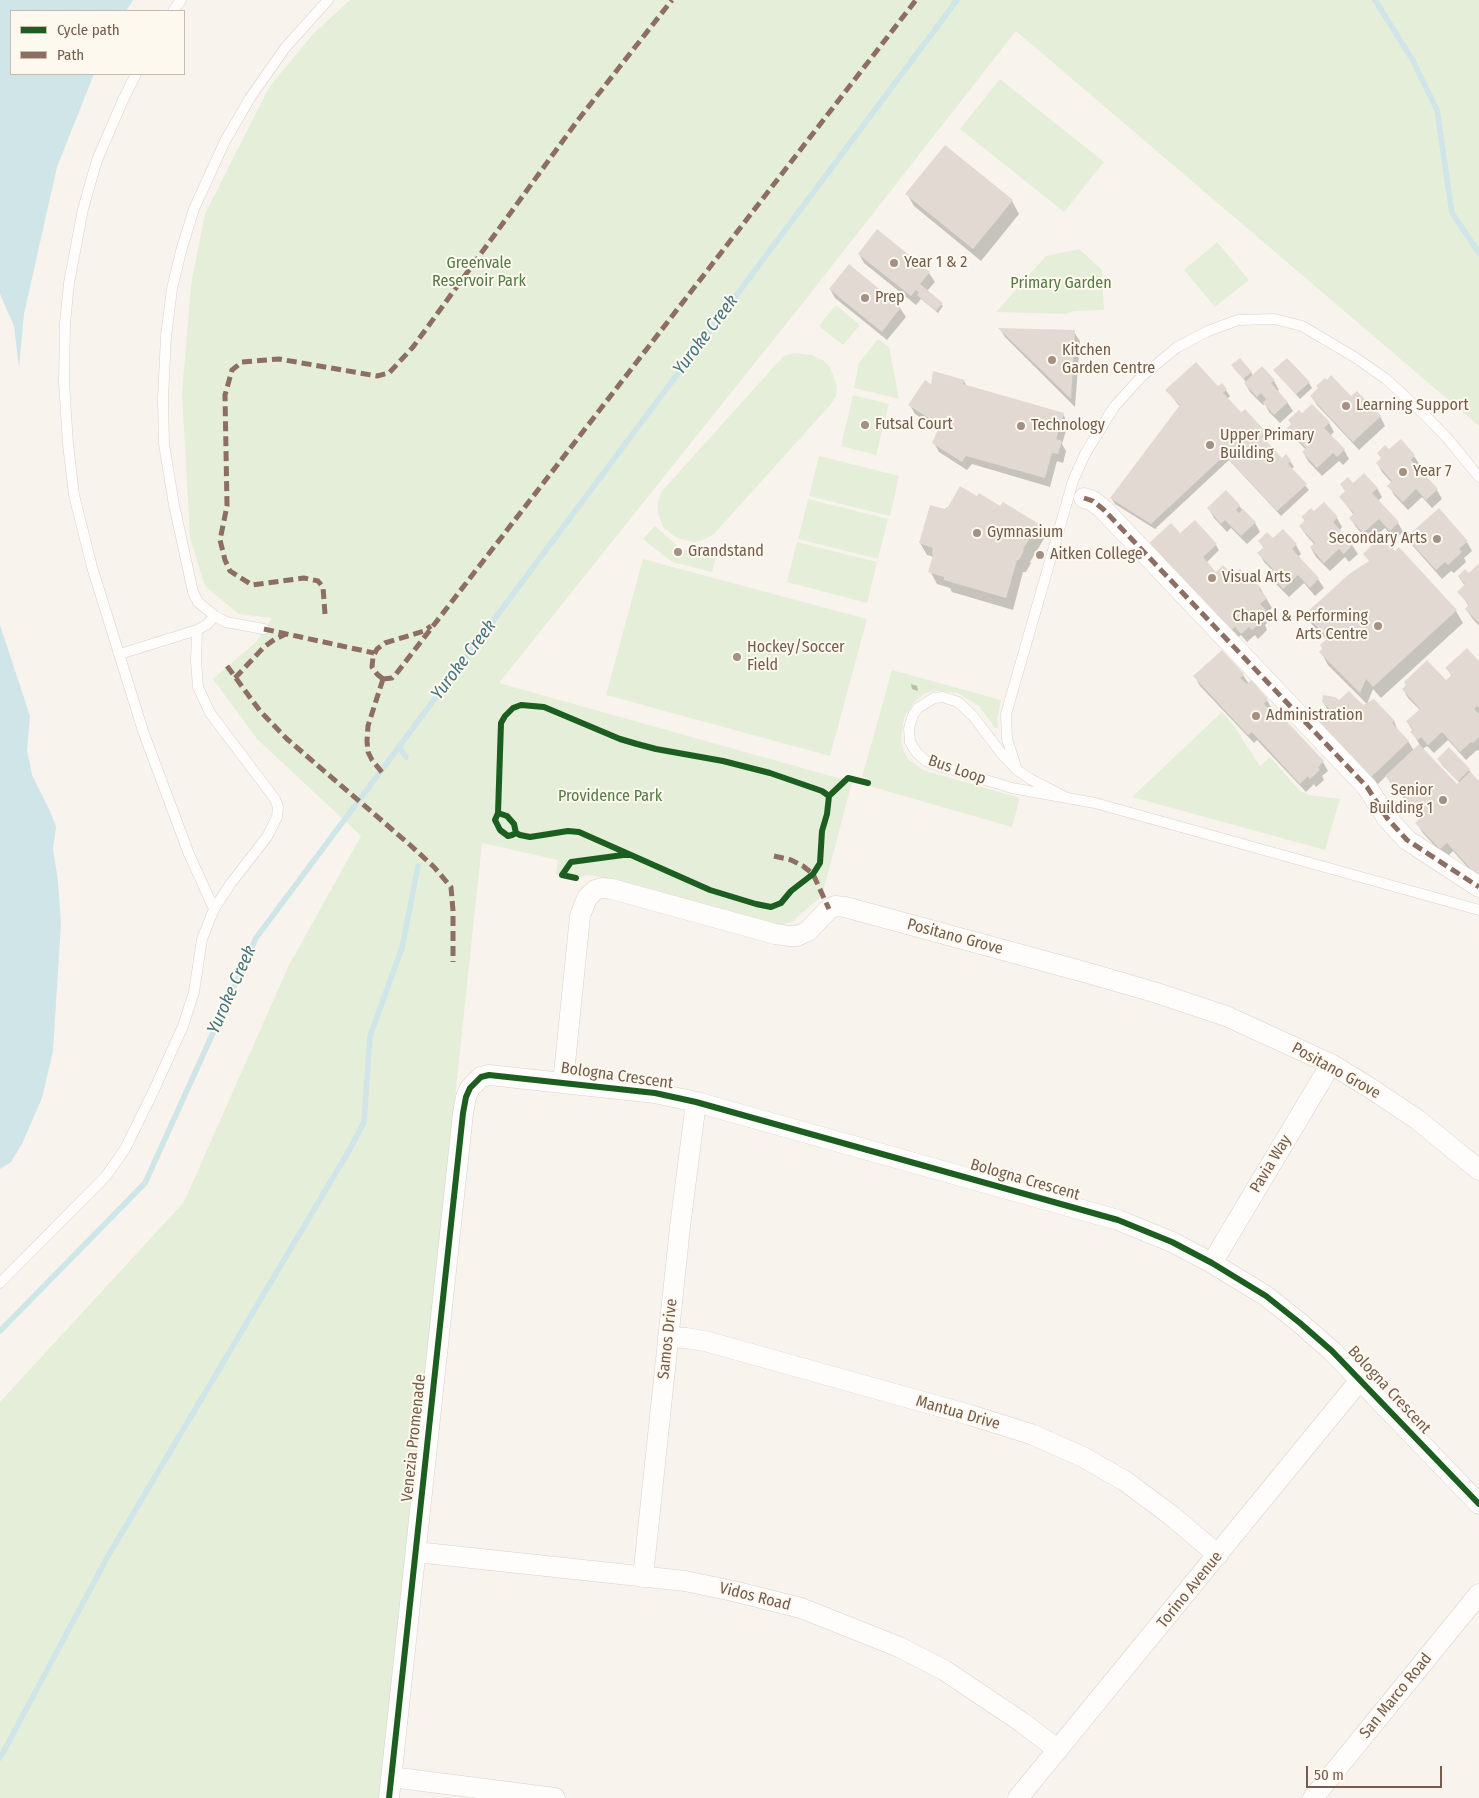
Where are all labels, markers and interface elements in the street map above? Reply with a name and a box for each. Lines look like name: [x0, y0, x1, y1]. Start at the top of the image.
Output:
legend: [10, 10, 185, 75]
text: Cycle path: [57, 21, 120, 39]
text: Path: [57, 46, 84, 64]
place label: Year 1 & 2: [904, 253, 967, 273]
park label: Greenvale Reservoir Park: [432, 254, 526, 292]
marker: Year 1 & 2: [888, 257, 900, 269]
park label: Primary Garden: [1010, 274, 1112, 294]
place label: Prep: [875, 288, 905, 308]
water label: Yuroke Creek: [669, 291, 743, 379]
marker: Prep: [859, 292, 871, 304]
place label: Kitchen Garden Centre: [1062, 341, 1155, 379]
marker: Kitchen Garden Centre: [1046, 354, 1058, 366]
place label: Learning Support: [1356, 396, 1469, 416]
marker: Learning Support: [1340, 400, 1352, 412]
place label: Futsal Court: [875, 415, 953, 435]
place label: Technology: [1031, 416, 1105, 436]
marker: Futsal Court: [859, 419, 871, 431]
marker: Technology: [1015, 420, 1027, 432]
place label: Upper Primary Building: [1220, 426, 1314, 464]
marker: Upper Primary Building: [1204, 439, 1216, 451]
place label: Year 7: [1413, 462, 1451, 482]
marker: Year 7: [1397, 466, 1409, 478]
place label: Gymnasium: [987, 523, 1063, 543]
marker: Gymnasium: [971, 527, 983, 539]
place label: Secondary Arts: [1329, 529, 1427, 549]
marker: Secondary Arts: [1431, 533, 1443, 545]
place label: Grandstand: [688, 542, 764, 562]
place label: Aitken College: [1050, 545, 1143, 565]
marker: Grandstand: [672, 546, 684, 558]
marker: Aitken College: [1034, 549, 1046, 561]
place label: Visual Arts: [1222, 568, 1291, 588]
marker: Visual Arts: [1206, 572, 1218, 584]
place label: Chapel & Performing Arts Centre: [1233, 607, 1368, 645]
water label: Yuroke Creek: [427, 616, 501, 704]
marker: Chapel & Performing Arts Centre: [1372, 620, 1384, 632]
place label: Hockey/Soccer Field: [747, 638, 845, 676]
marker: Hockey/Soccer Field: [731, 651, 743, 663]
place label: Administration: [1266, 706, 1363, 726]
marker: Administration: [1250, 710, 1262, 722]
street label: Bus Loop: [926, 751, 988, 789]
place label: Senior Building 1: [1369, 781, 1433, 819]
park label: Providence Park: [558, 787, 662, 807]
marker: Senior Building 1: [1437, 794, 1449, 806]
street label: Positano Grove: [905, 915, 1005, 959]
water label: Yuroke Creek: [203, 942, 261, 1038]
street label: Positano Grove: [1288, 1039, 1384, 1103]
street label: Bologna Crescent: [560, 1059, 674, 1093]
street label: Pavia Way: [1246, 1132, 1296, 1196]
street label: Bologna Crescent: [968, 1155, 1082, 1205]
street label: Samos Drive: [654, 1298, 682, 1380]
street label: Bologna Crescent: [1343, 1342, 1435, 1438]
street label: Venezia Promenade: [398, 1373, 430, 1503]
street label: Mantua Drive: [914, 1392, 1002, 1434]
street label: Torino Avenue: [1153, 1548, 1227, 1632]
street label: Vidos Road: [717, 1579, 793, 1615]
street label: San Marco Road: [1356, 1649, 1436, 1743]
scale bar: [1309, 1756, 1445, 1788]
text: 50 m: [1314, 1766, 1344, 1784]

